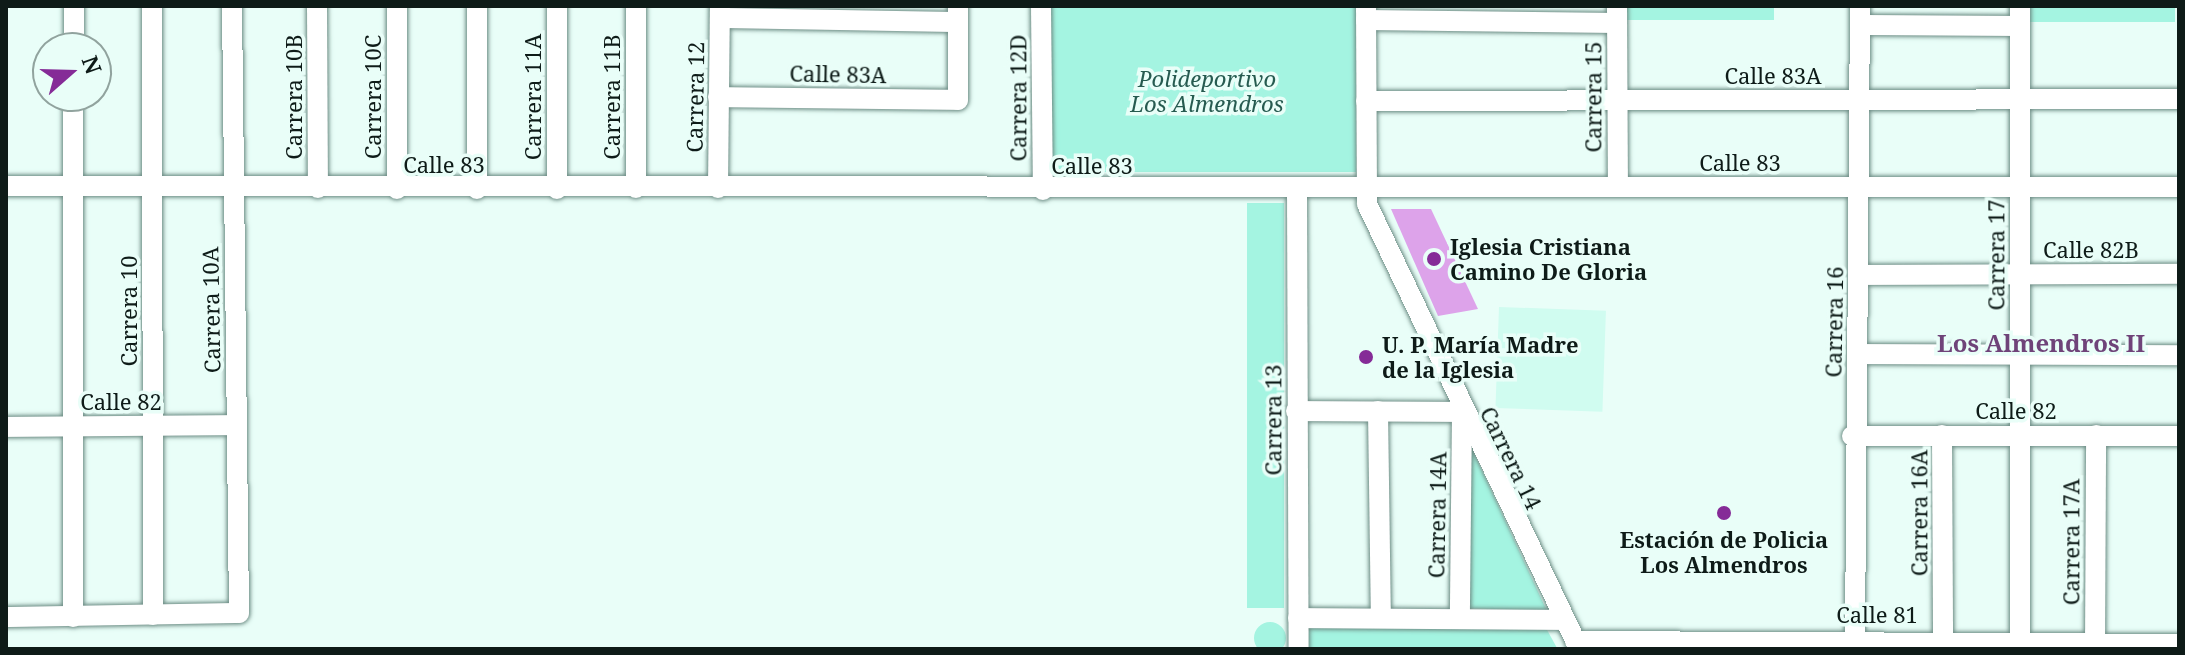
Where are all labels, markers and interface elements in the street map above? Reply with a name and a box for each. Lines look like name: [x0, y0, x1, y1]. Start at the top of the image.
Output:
north arrow: [32, 32, 112, 112]
street label: Carrera 10B: [281, 34, 307, 160]
street label: Carrera 11A: [520, 34, 546, 160]
street label: Carrera 11B: [599, 34, 625, 160]
street label: Carrera 12D: [1005, 34, 1031, 162]
street label: Carrera 10C: [360, 35, 386, 159]
street label: Carrera 12: [681, 41, 709, 153]
street label: Carrera 15: [1580, 41, 1606, 153]
text: N: [76, 51, 110, 78]
street label: Calle 83A: [789, 60, 887, 88]
street label: Calle 83A: [1724, 63, 1822, 89]
park label: Polideportivo Los Almendros: [1130, 65, 1284, 116]
street label: Calle 83: [1699, 150, 1781, 176]
street label: Calle 83: [403, 152, 485, 178]
street label: Calle 83: [1051, 153, 1133, 179]
street label: Carrera 17: [1983, 199, 2009, 311]
place label: Iglesia Cristiana Camino De Gloria: [1450, 233, 1647, 284]
street label: Calle 82B: [2043, 237, 2139, 263]
street label: Carrera 10A: [197, 247, 225, 373]
marker: Iglesia Cristiana Camino De Gloria: [1425, 250, 1443, 268]
street label: Carrera 10: [116, 255, 142, 367]
street label: Carrera 16: [1820, 266, 1848, 378]
district label: Los Almendros II: [1937, 329, 2145, 357]
place label: U. P. María Madre de la Iglesia: [1382, 331, 1579, 382]
marker: U. P. María Madre de la Iglesia: [1357, 348, 1375, 366]
street label: Carrera 13: [1260, 364, 1286, 476]
street label: Calle 82: [80, 389, 162, 415]
street label: Calle 82: [1975, 398, 2057, 424]
street label: Carrera 14: [1475, 402, 1547, 514]
street label: Carrera 16A: [1906, 450, 1932, 576]
street label: Carrera 14A: [1423, 452, 1451, 578]
street label: Carrera 17A: [2058, 479, 2084, 605]
marker: Estación de Policia Los Almendros: [1715, 504, 1733, 522]
place label: Estación de Policia Los Almendros: [1620, 526, 1828, 578]
street label: Calle 81: [1836, 602, 1918, 628]

